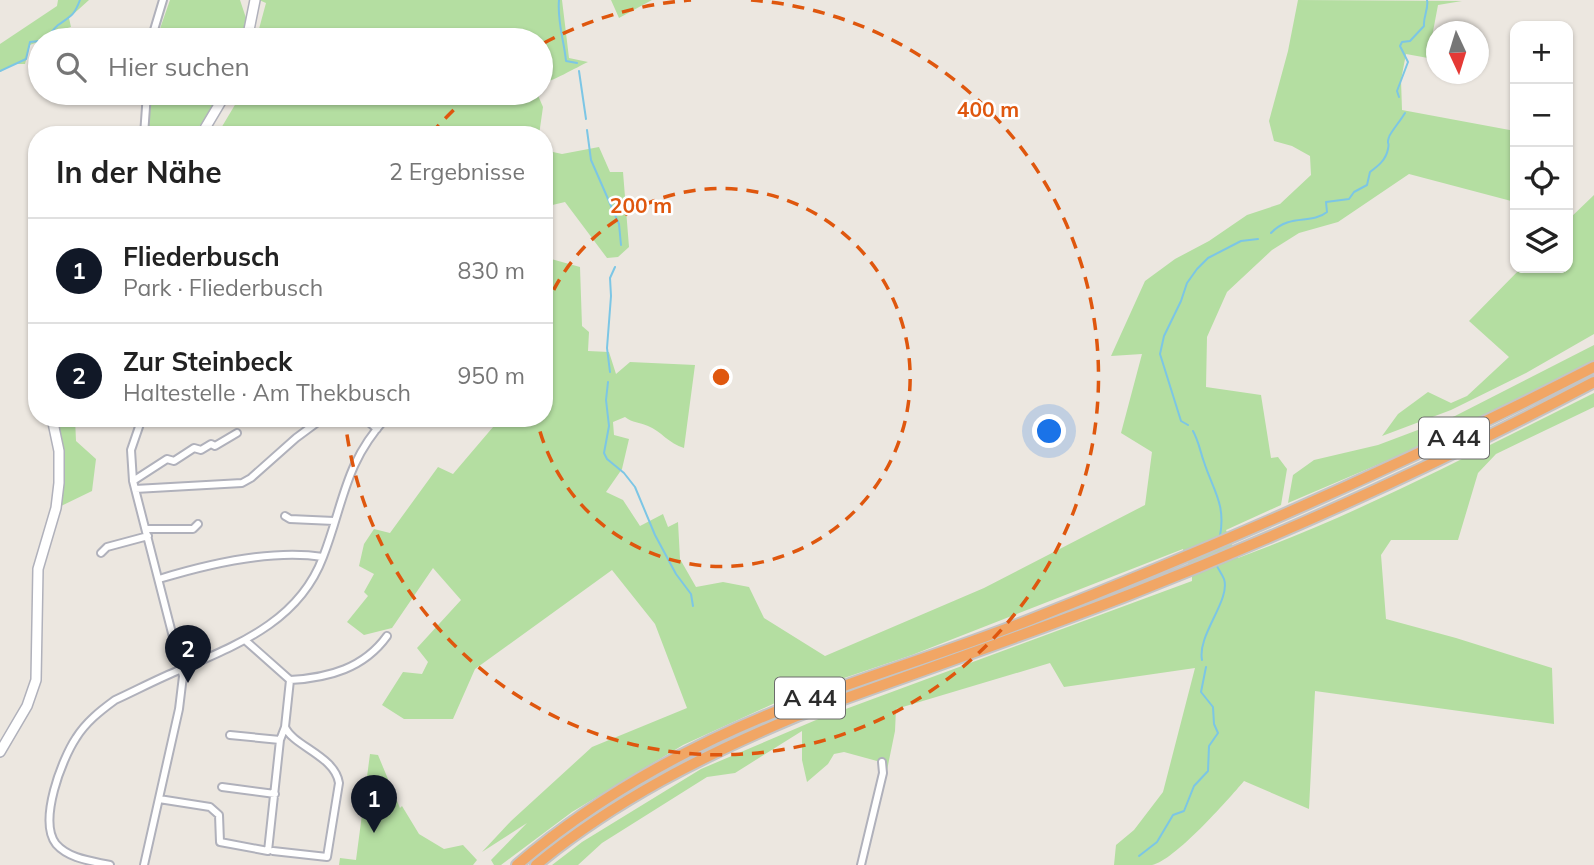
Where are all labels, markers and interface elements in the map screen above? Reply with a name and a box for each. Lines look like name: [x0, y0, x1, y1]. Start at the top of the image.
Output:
north arrow: [1426, 21, 1489, 84]
map controls: [1510, 21, 1573, 273]
button: +: [1510, 21, 1573, 84]
search box: [28, 28, 553, 105]
icon: search: [52, 48, 90, 86]
text: Hier suchen: [108, 50, 250, 83]
button: −: [1510, 84, 1573, 147]
text: 400 m: [957, 96, 1019, 122]
button: locate: [1510, 147, 1573, 210]
text: In der Nähe: [56, 153, 222, 191]
text: 2 Ergebnisse: [389, 157, 525, 186]
text: 200 m: [610, 192, 672, 218]
button: layers: [1510, 210, 1573, 273]
text: Fliederbusch: [123, 240, 280, 273]
text: 1: [72, 256, 86, 285]
text: 830 m: [457, 256, 525, 285]
text: Park · Fliederbusch: [123, 273, 323, 302]
text: Zur Steinbeck: [123, 345, 292, 378]
text: 2: [72, 361, 86, 390]
text: 950 m: [457, 361, 525, 390]
centre of rings: [709, 365, 733, 389]
text: Haltestelle · Am Thekbusch: [123, 378, 411, 407]
your location: [1032, 414, 1066, 448]
road number: A 44: [1419, 418, 1489, 458]
pin: 2: [165, 625, 211, 683]
road number: A 44: [775, 678, 845, 718]
pin: 1: [351, 775, 397, 833]

